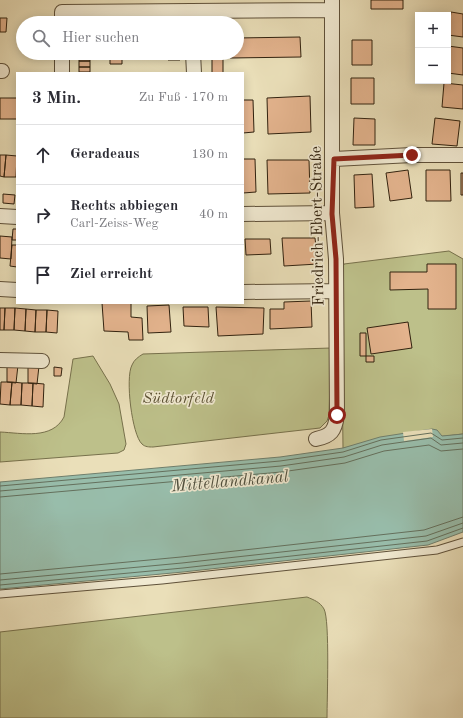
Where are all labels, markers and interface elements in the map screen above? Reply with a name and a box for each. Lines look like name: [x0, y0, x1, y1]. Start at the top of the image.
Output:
map controls: [415, 12, 451, 84]
button: +: [415, 12, 451, 48]
search box: [16, 16, 244, 60]
icon: search: [30, 27, 52, 49]
text: Hier suchen: [62, 31, 139, 46]
button: −: [415, 48, 451, 84]
text: 3 Min.: [32, 90, 81, 107]
text: Zu Fuß · 170 m: [139, 91, 228, 104]
icon: ahead: [32, 144, 54, 166]
street label: Friedrich-Ebert-Straße: [309, 146, 327, 306]
route end: [403, 146, 421, 164]
text: Geradeaus: [70, 147, 139, 162]
text: 130 m: [191, 148, 228, 161]
text: Rechts abbiegen: [70, 199, 178, 214]
icon: right: [32, 204, 54, 226]
text: 40 m: [199, 208, 228, 221]
text: Carl-Zeiss-Weg: [70, 217, 158, 230]
icon: arrive: [32, 264, 54, 286]
text: Ziel erreicht: [70, 267, 153, 282]
park label: Südtorfeld: [142, 391, 214, 407]
route start: [328, 406, 346, 424]
water label: Mittellandkanal: [170, 468, 289, 496]

